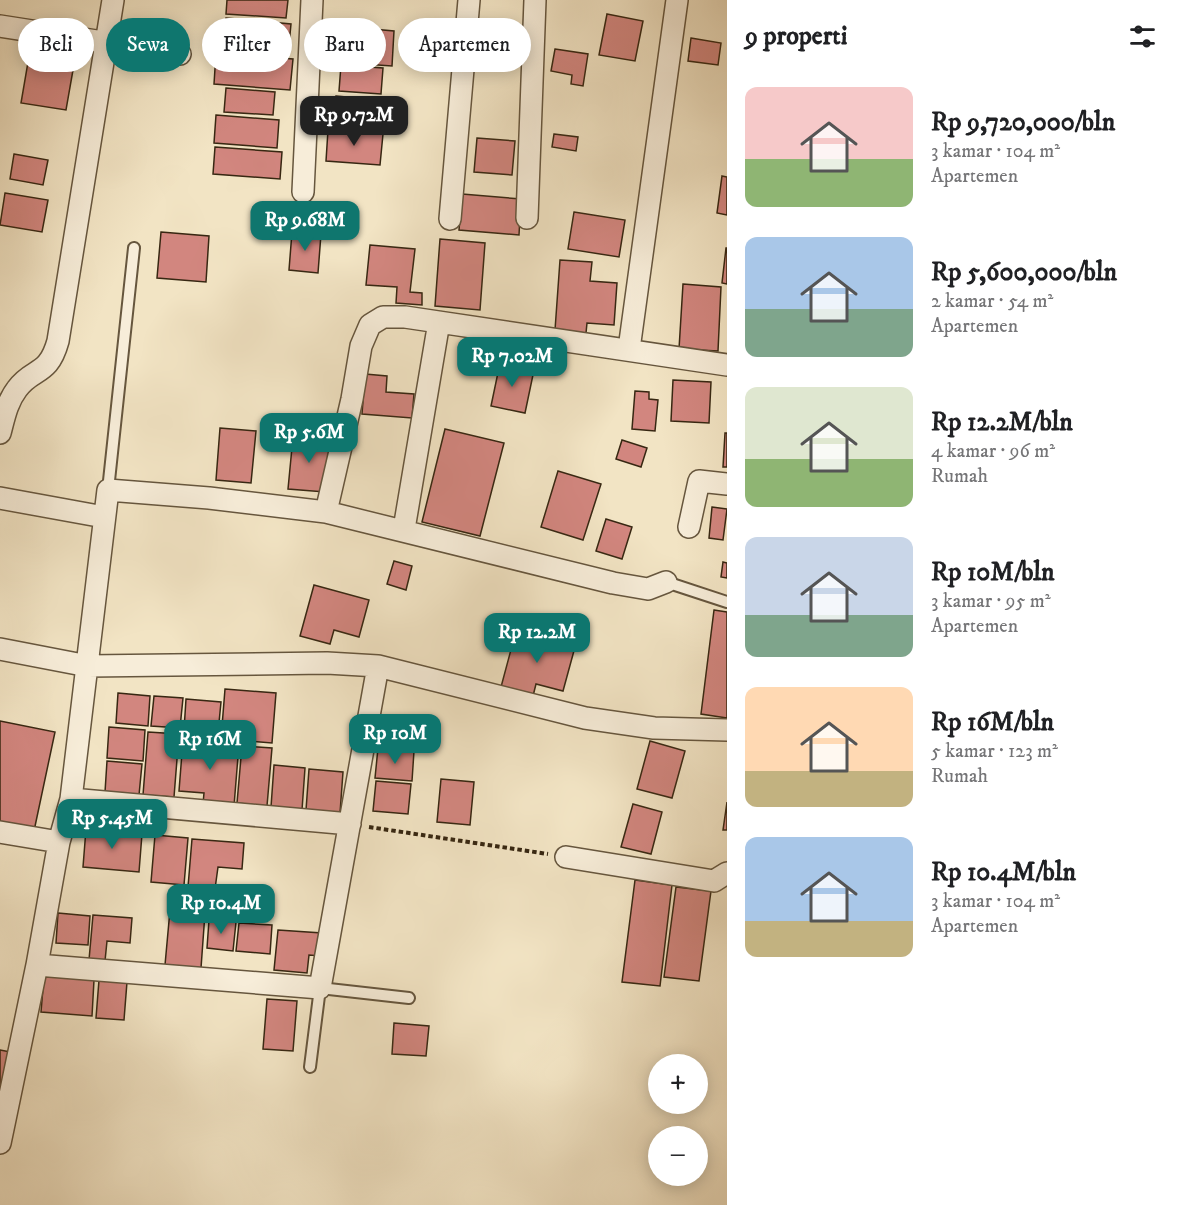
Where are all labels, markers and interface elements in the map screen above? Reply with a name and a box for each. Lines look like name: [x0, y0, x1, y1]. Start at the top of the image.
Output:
chip: Beli: [18, 18, 94, 72]
chip: Sewa: [106, 18, 190, 72]
chip: Filter: [202, 18, 292, 72]
chip: Baru: [304, 18, 386, 72]
chip: Apartemen: [398, 18, 531, 72]
text: 9 properti: [745, 20, 847, 53]
icon: filters: [1126, 20, 1159, 53]
pin: Rp 9.72M: [292, 96, 416, 147]
text: Rp 9.72M: [314, 103, 394, 128]
text: Rp 9,720,000/bln: [931, 106, 1115, 139]
icon: home: [793, 111, 865, 183]
text: 3 kamar · 104 m²: [931, 139, 1060, 164]
text: Apartemen: [931, 164, 1018, 189]
pin: Rp 9.68M: [243, 201, 367, 252]
text: Rp 9.68M: [264, 208, 346, 233]
text: Rp 5,600,000/bln: [931, 256, 1117, 289]
icon: home: [793, 261, 865, 333]
text: 2 kamar · 54 m²: [931, 289, 1053, 314]
text: Apartemen: [931, 314, 1018, 339]
pin: Rp 7.02M: [450, 337, 574, 388]
text: Rp 7.02M: [471, 344, 553, 369]
text: Rp 12.2M/bln: [931, 406, 1073, 439]
icon: home: [793, 411, 865, 483]
pin: Rp 5.6M: [254, 413, 364, 464]
text: Rp 5.6M: [274, 420, 344, 445]
text: 4 kamar · 96 m²: [931, 439, 1055, 464]
text: Rumah: [931, 464, 988, 489]
text: Rp 10M/bln: [931, 556, 1055, 589]
icon: home: [793, 561, 865, 633]
text: 3 kamar · 95 m²: [931, 589, 1051, 614]
pin: Rp 12.2M: [475, 613, 599, 664]
text: Apartemen: [931, 614, 1018, 639]
text: Rp 12.2M: [498, 620, 576, 645]
text: Rp 16M/bln: [931, 706, 1054, 739]
icon: home: [793, 711, 865, 783]
pin: Rp 10M: [346, 714, 444, 765]
pin: Rp 16M: [161, 720, 259, 771]
text: Rp 10M: [363, 721, 427, 746]
text: Rp 16M: [178, 727, 242, 752]
text: 5 kamar · 123 m²: [931, 739, 1058, 764]
text: Rumah: [931, 764, 988, 789]
pin: Rp 5.45M: [50, 799, 174, 850]
text: Rp 5.45M: [71, 806, 153, 831]
text: Rp 10.4M/bln: [931, 856, 1076, 889]
icon: home: [793, 861, 865, 933]
pin: Rp 10.4M: [159, 884, 283, 935]
text: 3 kamar · 104 m²: [931, 889, 1060, 914]
text: Rp 10.4M: [181, 891, 261, 916]
text: Apartemen: [931, 914, 1018, 939]
map controls: [648, 1054, 708, 1186]
button: +: [648, 1054, 708, 1114]
button: −: [648, 1126, 708, 1186]

